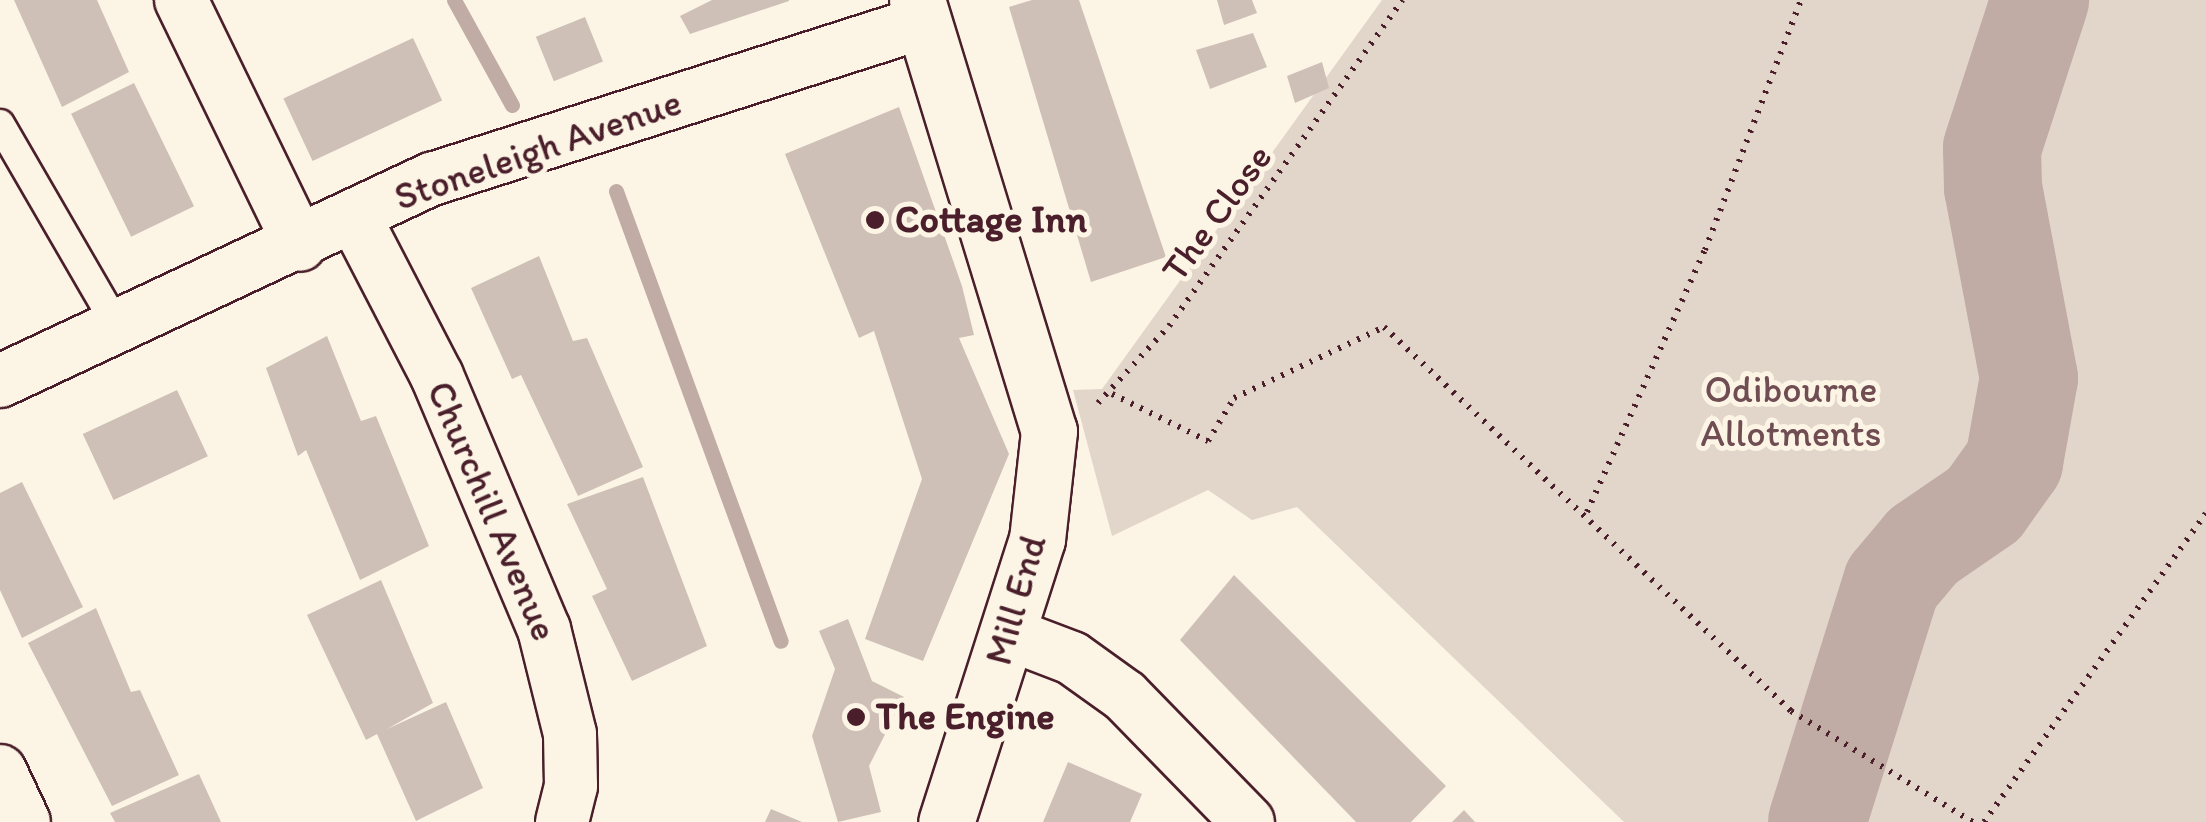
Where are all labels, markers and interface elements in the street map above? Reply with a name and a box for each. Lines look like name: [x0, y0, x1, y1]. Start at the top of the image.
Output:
street label: Stoneleigh Avenue: [389, 80, 687, 220]
street label: The Close: [1152, 136, 1282, 290]
place label: Cottage Inn: [895, 197, 1087, 243]
marker: Cottage Inn: [864, 209, 886, 231]
park label: Odibourne Allotments: [1700, 367, 1882, 456]
street label: Churchill Avenue: [417, 375, 567, 647]
street label: Mill End: [976, 530, 1056, 670]
place label: The Engine: [876, 694, 1055, 740]
marker: The Engine: [845, 706, 867, 728]

